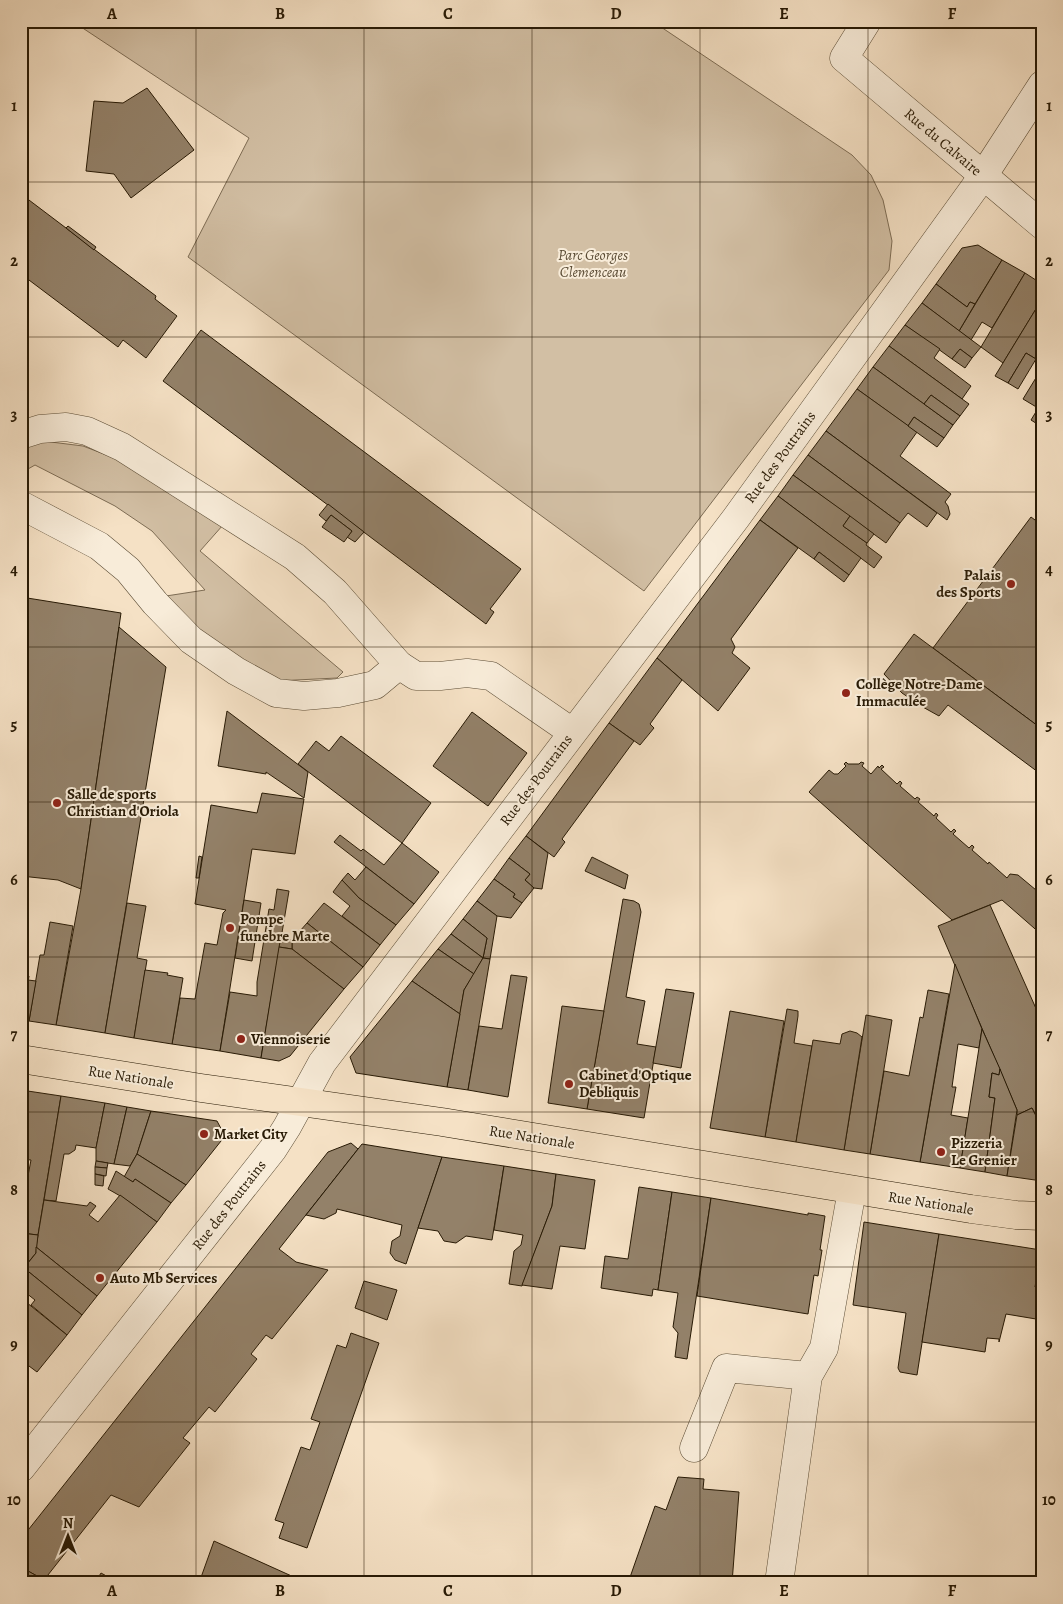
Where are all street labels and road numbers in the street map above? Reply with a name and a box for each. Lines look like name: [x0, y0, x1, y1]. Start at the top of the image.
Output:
street label: Rue du Calvaire: [900, 104, 986, 181]
street label: Rue des Poutrains: [740, 407, 820, 507]
street label: Rue des Poutrains: [495, 730, 577, 830]
street label: Rue Nationale: [87, 1060, 175, 1094]
street label: Rue Nationale: [488, 1120, 576, 1154]
street label: Rue des Poutrains: [187, 1156, 271, 1254]
street label: Rue Nationale: [887, 1186, 975, 1220]

